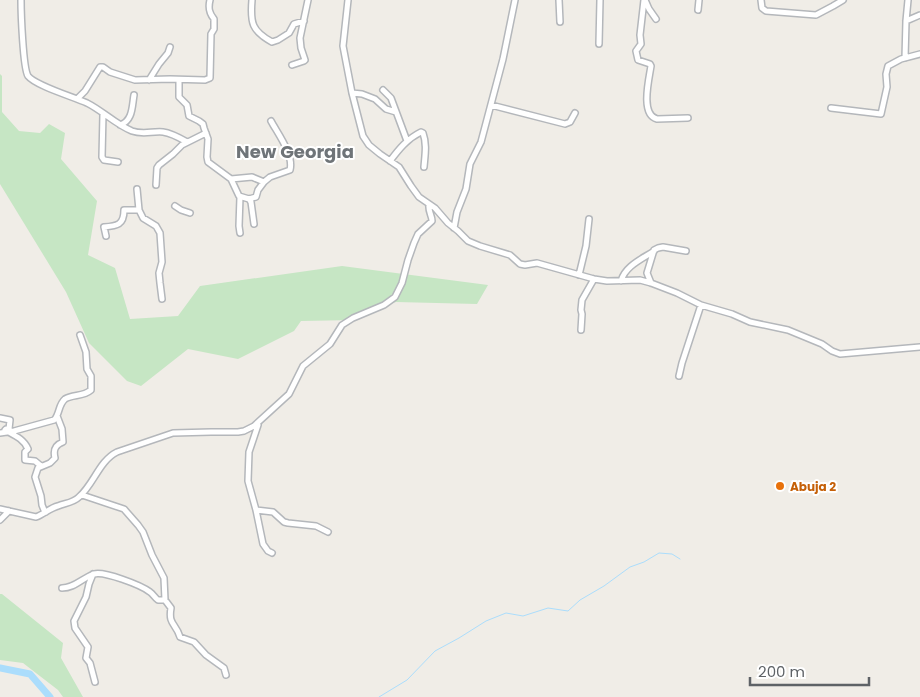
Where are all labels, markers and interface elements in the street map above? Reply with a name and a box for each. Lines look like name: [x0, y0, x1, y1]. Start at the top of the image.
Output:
district label: New Georgia: [236, 139, 354, 164]
place label: Abuja 2: [790, 478, 836, 495]
marker: Abuja 2: [774, 480, 786, 492]
scale bar: [750, 654, 869, 686]
text: 200 m: [758, 661, 805, 682]

